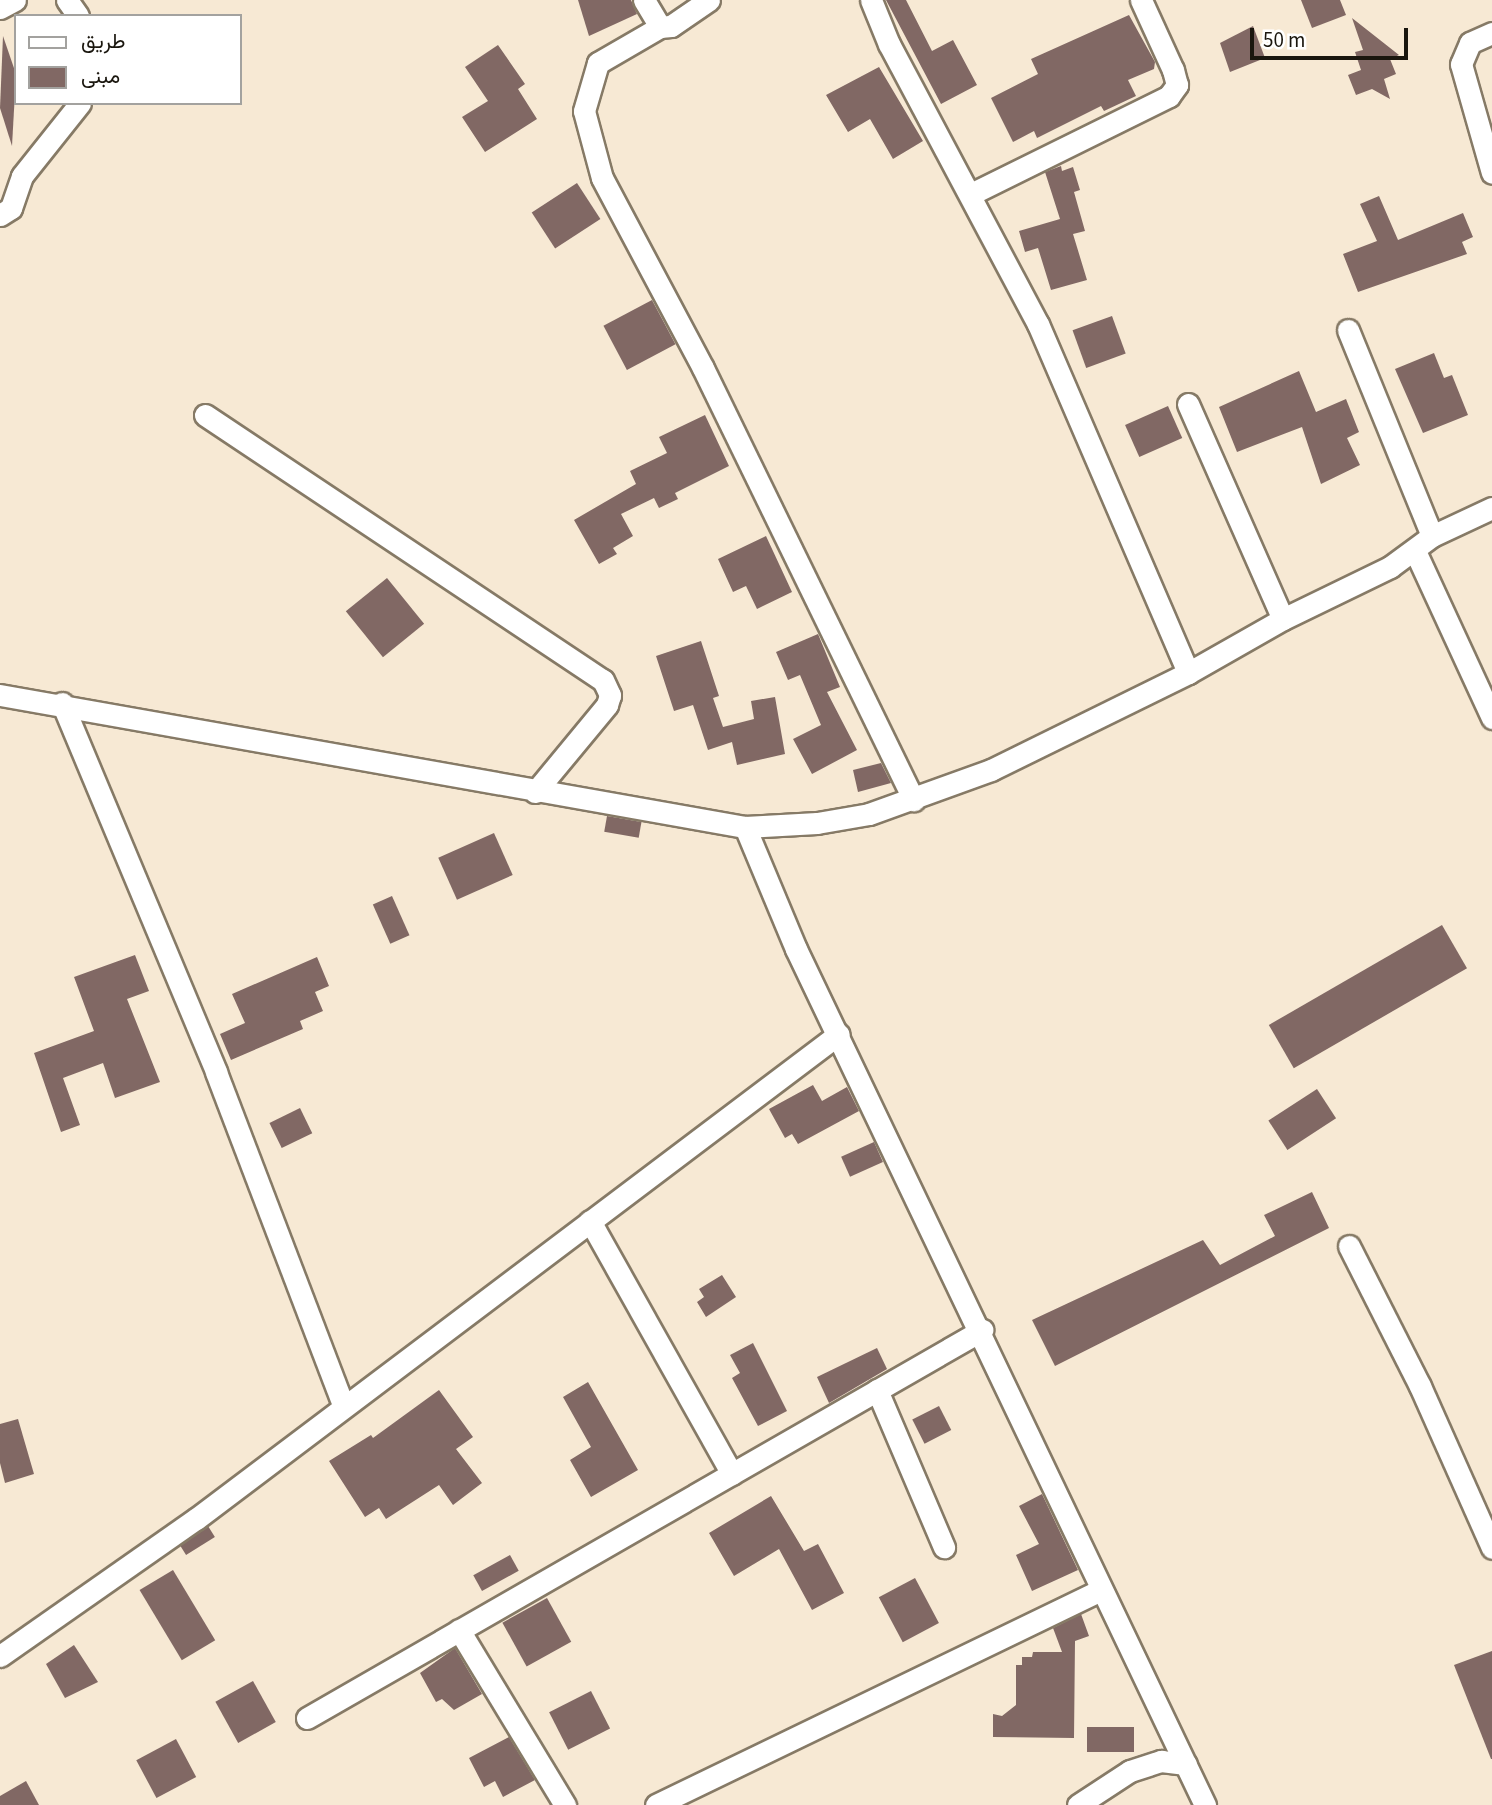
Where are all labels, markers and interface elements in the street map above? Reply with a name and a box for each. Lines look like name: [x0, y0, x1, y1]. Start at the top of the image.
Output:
legend: [14, 14, 242, 105]
scale bar: [1254, 14, 1412, 58]
text: 50 m: [1263, 25, 1305, 55]
text: طريق: [81, 26, 126, 56]
text: مبنى: [81, 61, 120, 91]

